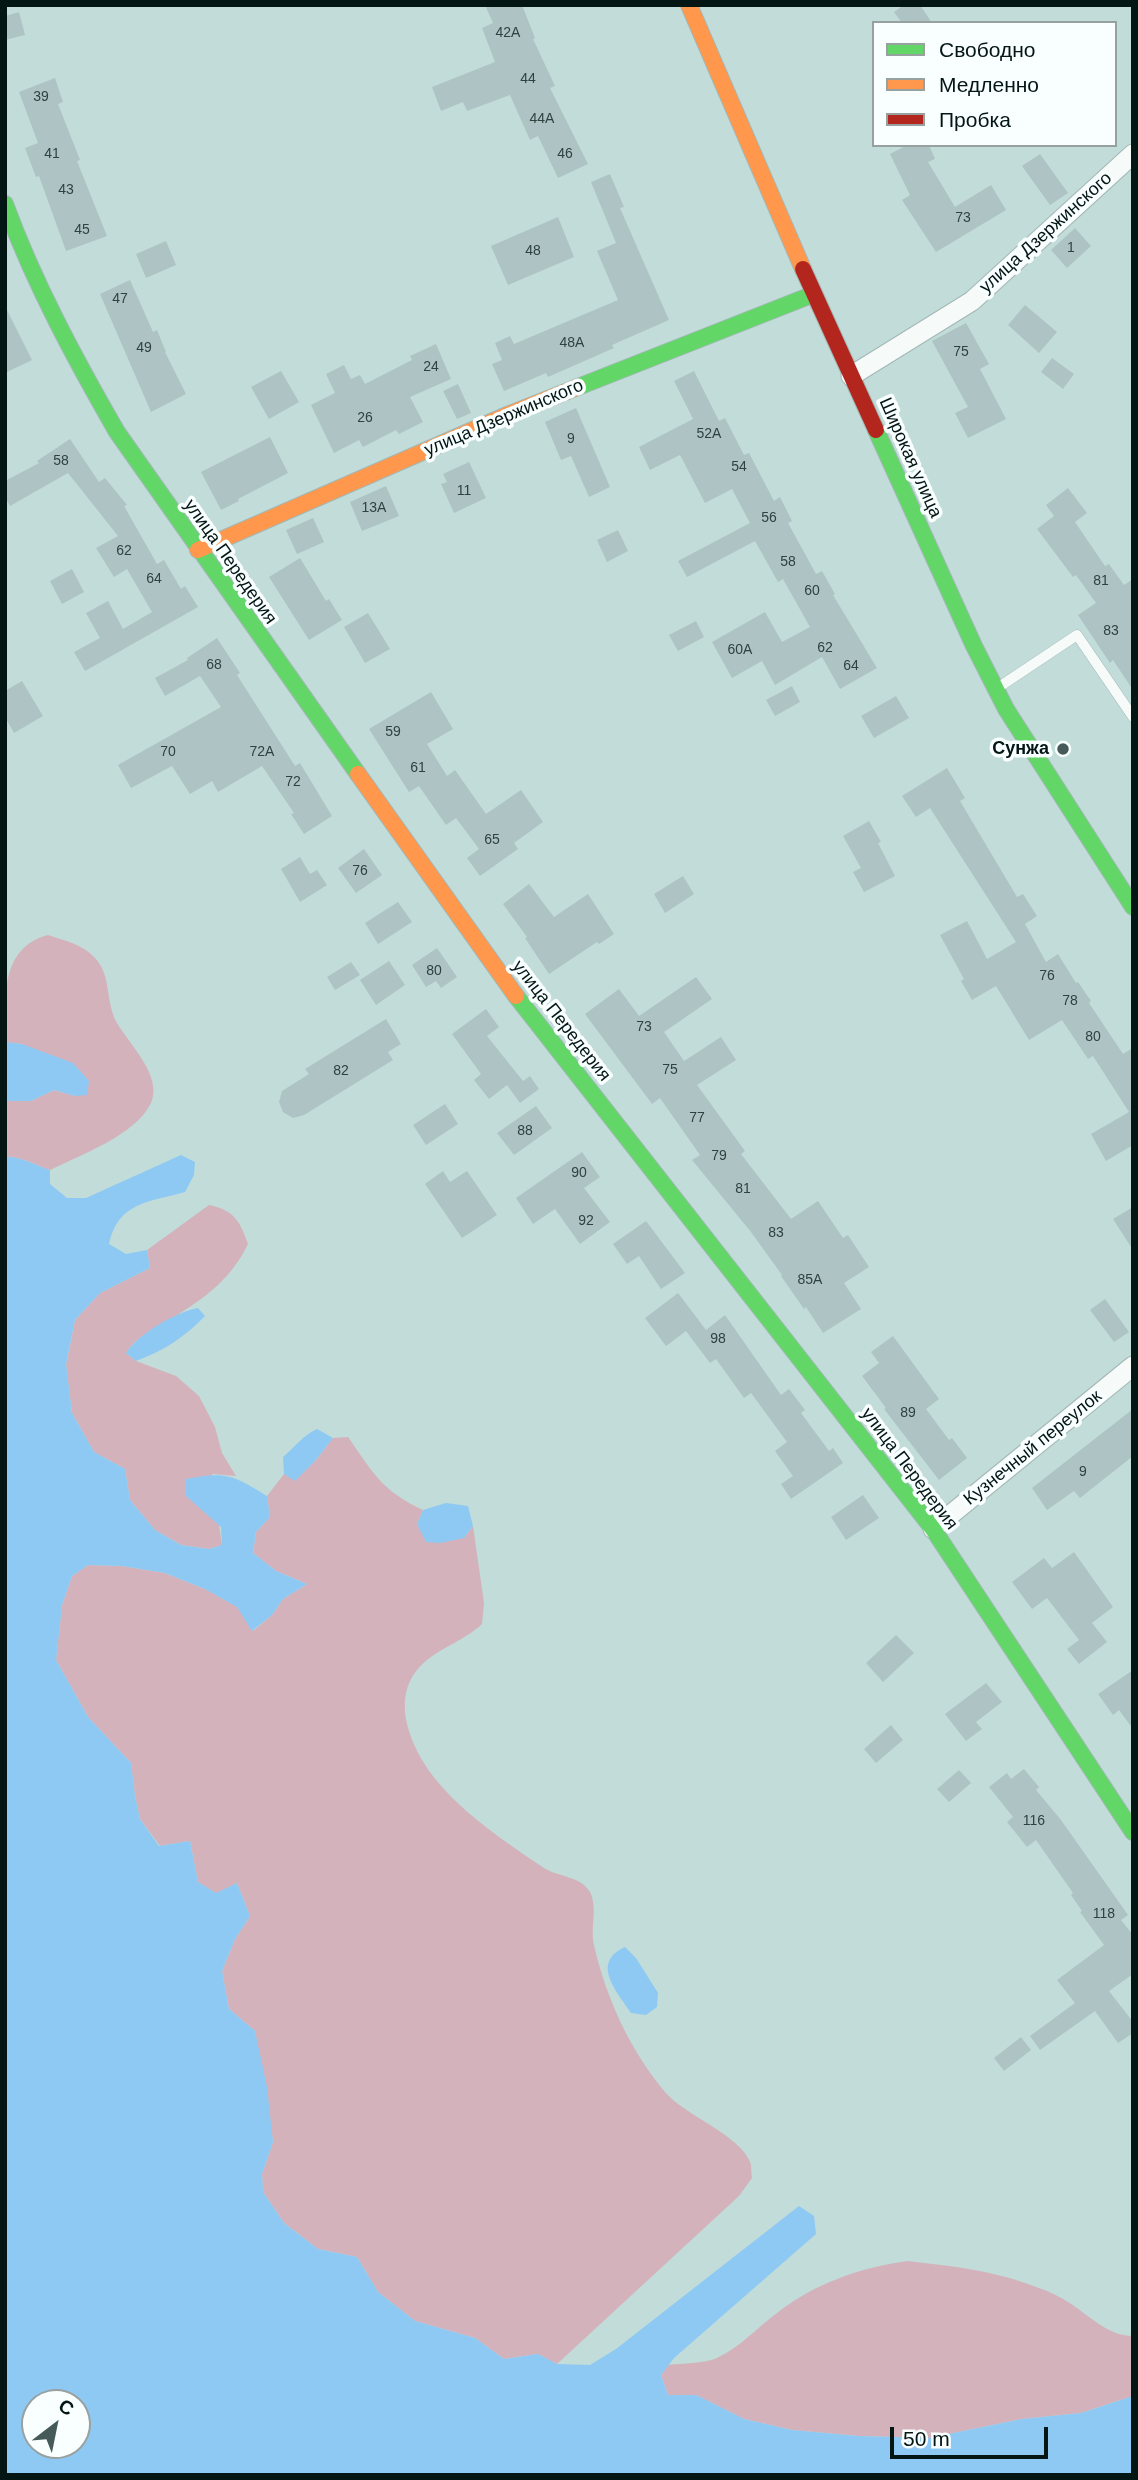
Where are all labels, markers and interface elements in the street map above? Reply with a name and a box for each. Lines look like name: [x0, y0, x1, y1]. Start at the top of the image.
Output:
legend: [872, 21, 1117, 147]
house number: 42А: [496, 25, 520, 41]
text: Свободно: [939, 38, 1036, 61]
house number: 44: [520, 71, 536, 87]
text: Медленно: [939, 73, 1039, 96]
house number: 39: [33, 89, 49, 105]
text: Пробка: [939, 108, 1011, 131]
house number: 44А: [530, 111, 554, 127]
house number: 41: [44, 146, 60, 162]
house number: 46: [557, 146, 573, 162]
street label: улица Дзержинского: [975, 168, 1117, 298]
house number: 43: [58, 182, 74, 198]
house number: 73: [955, 210, 971, 226]
house number: 45: [74, 222, 90, 238]
house number: 1: [1067, 240, 1075, 256]
house number: 48: [525, 243, 541, 259]
house number: 47: [112, 291, 128, 307]
house number: 48А: [560, 335, 584, 351]
house number: 49: [136, 340, 152, 356]
house number: 75: [953, 344, 969, 360]
house number: 24: [423, 359, 439, 375]
street label: улица Дзержинского: [421, 375, 587, 461]
street label: Широкая улица: [874, 395, 946, 521]
house number: 26: [357, 410, 373, 426]
house number: 52А: [697, 426, 721, 442]
house number: 9: [567, 431, 575, 447]
house number: 58: [53, 453, 69, 469]
house number: 54: [731, 459, 747, 475]
house number: 11: [457, 483, 471, 499]
street label: улица Передерия: [179, 495, 281, 629]
house number: 13А: [362, 500, 386, 516]
house number: 56: [761, 510, 777, 526]
house number: 62: [116, 543, 132, 559]
house number: 58: [780, 554, 796, 570]
house number: 64: [146, 571, 162, 587]
house number: 81: [1093, 573, 1109, 589]
house number: 60: [804, 583, 820, 599]
house number: 83: [1103, 623, 1119, 639]
house number: 62: [817, 640, 833, 656]
house number: 60А: [728, 642, 752, 658]
house number: 68: [206, 657, 222, 673]
house number: 64: [843, 658, 859, 674]
house number: 59: [385, 724, 401, 740]
place label: Сунжа: [992, 738, 1049, 760]
marker: Сунжа: [1055, 741, 1071, 757]
house number: 70: [160, 744, 176, 760]
house number: 72А: [250, 744, 274, 760]
house number: 61: [410, 760, 426, 776]
house number: 72: [285, 774, 301, 790]
house number: 65: [484, 832, 500, 848]
house number: 76: [352, 863, 368, 879]
street label: улица Передерия: [507, 956, 615, 1086]
house number: 80: [426, 963, 442, 979]
house number: 76: [1039, 968, 1055, 984]
house number: 78: [1062, 993, 1078, 1009]
house number: 73: [636, 1019, 652, 1035]
house number: 80: [1085, 1029, 1101, 1045]
house number: 75: [662, 1062, 678, 1078]
house number: 82: [333, 1063, 349, 1079]
house number: 77: [689, 1110, 705, 1126]
house number: 88: [517, 1123, 533, 1139]
house number: 79: [711, 1148, 727, 1164]
house number: 90: [571, 1165, 587, 1181]
house number: 81: [735, 1181, 751, 1197]
house number: 92: [578, 1213, 594, 1229]
house number: 83: [768, 1225, 784, 1241]
house number: 85А: [798, 1272, 822, 1288]
house number: 98: [710, 1331, 726, 1347]
street label: Кузнечный переулок: [960, 1386, 1106, 1510]
street label: улица Передерия: [856, 1404, 962, 1534]
house number: 89: [900, 1405, 916, 1421]
house number: 9: [1079, 1464, 1087, 1480]
house number: 116: [1023, 1813, 1045, 1829]
house number: 118: [1093, 1906, 1115, 1922]
north arrow: [21, 2389, 91, 2459]
text: С: [55, 2395, 78, 2420]
scale bar: [893, 2414, 1050, 2458]
text: 50 m: [903, 2427, 950, 2450]

